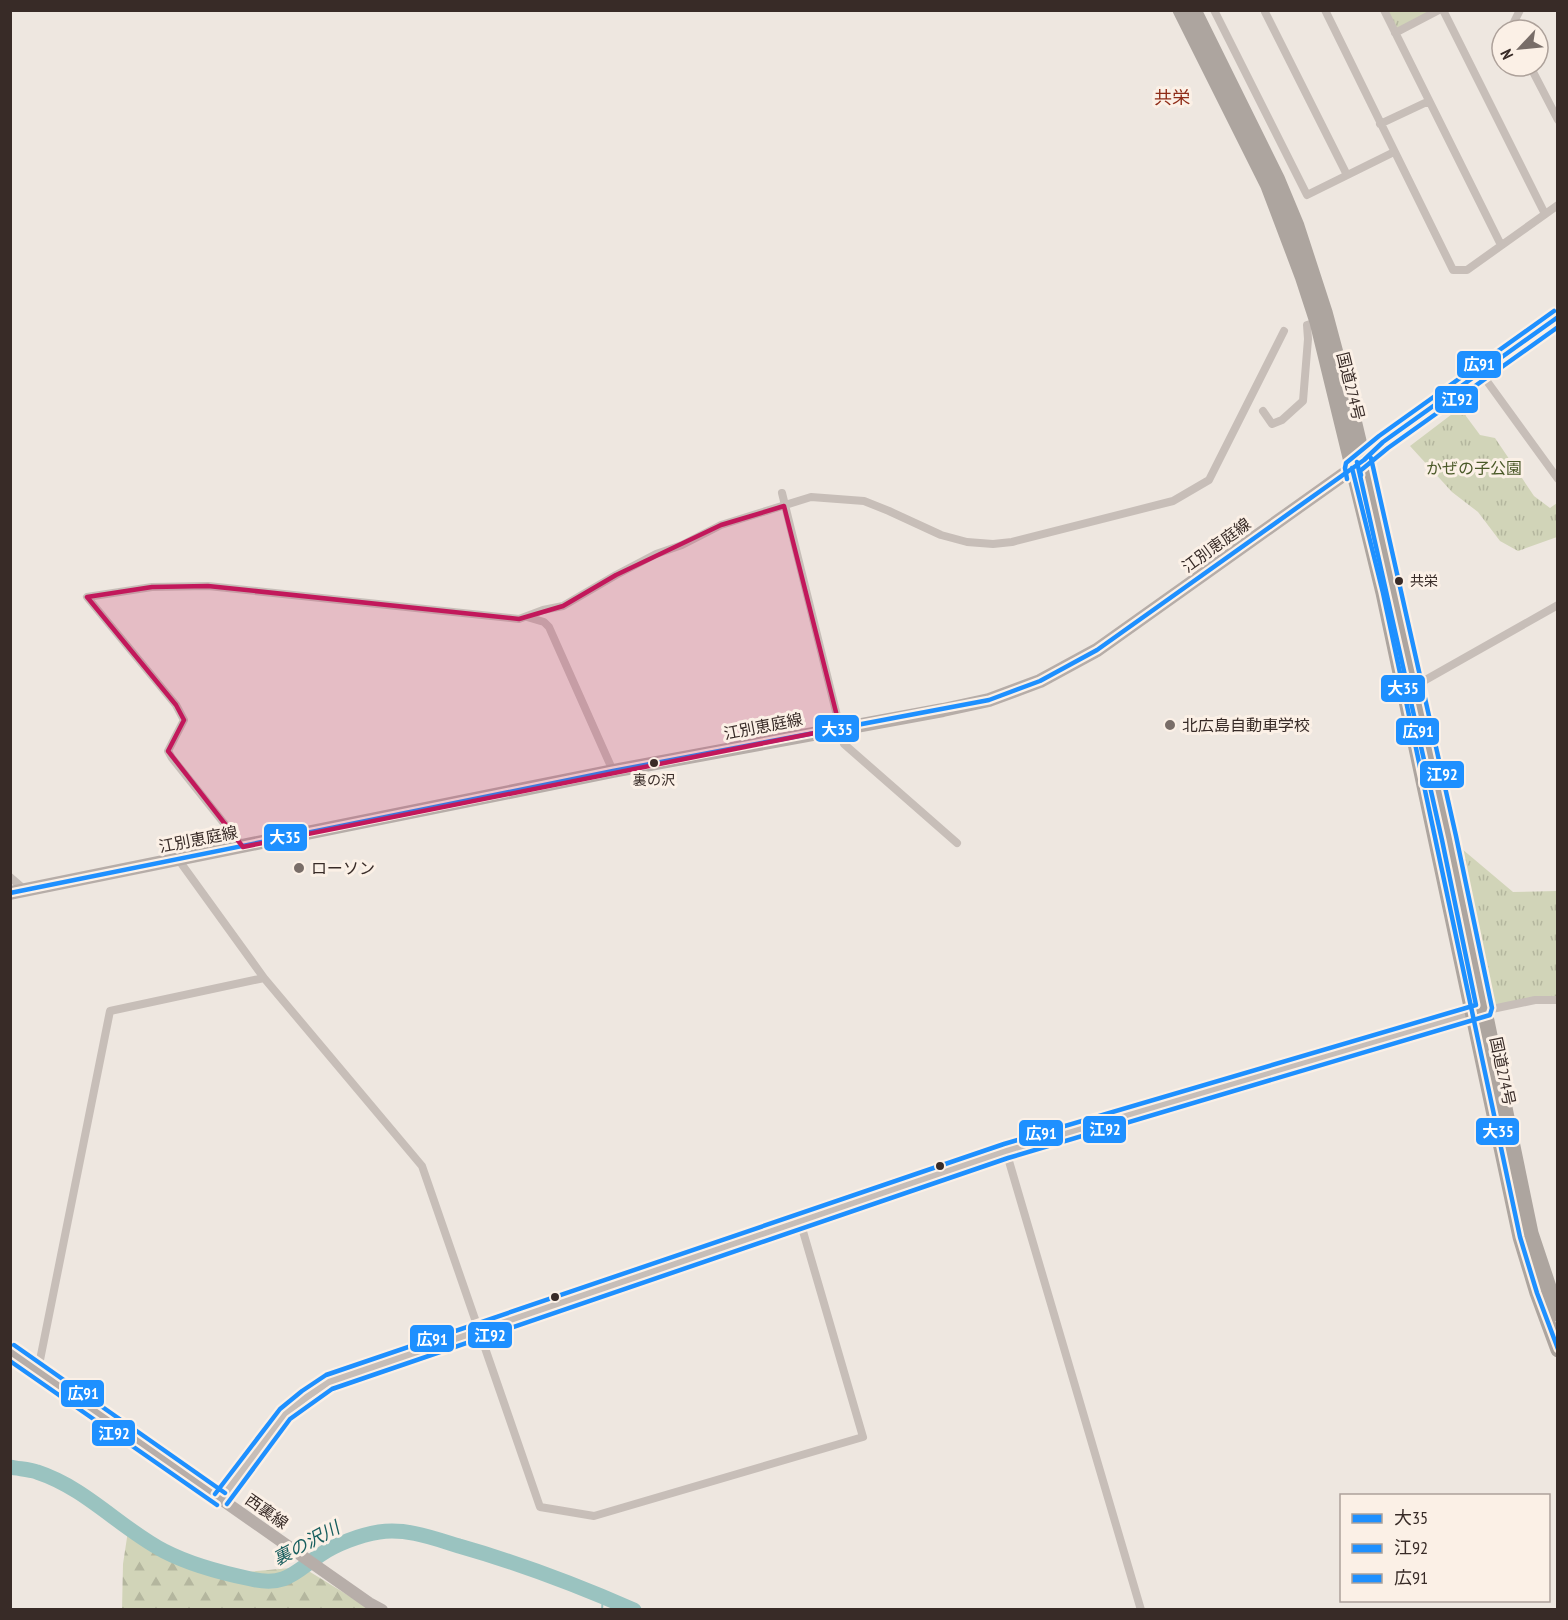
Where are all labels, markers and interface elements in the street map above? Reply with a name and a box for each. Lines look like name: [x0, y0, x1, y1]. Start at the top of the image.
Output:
north arrow: [1490, 18, 1550, 78]
text: N: [1496, 46, 1517, 63]
district label: 共栄: [1154, 86, 1190, 109]
street label: 国道274号: [1333, 350, 1369, 422]
line badge: 広91: [1456, 350, 1502, 379]
text: 広91: [1463, 354, 1495, 374]
line badge: 江92: [1434, 385, 1479, 414]
text: 江92: [1441, 389, 1473, 409]
park label: かぜの子公園: [1426, 458, 1522, 478]
street label: 江別恵庭線: [1178, 513, 1254, 577]
place label: 共栄: [1410, 572, 1438, 590]
marker: 共栄: [1393, 575, 1405, 587]
line badge: 大35: [1380, 674, 1426, 703]
text: 大35: [1387, 678, 1419, 698]
street label: 江別恵庭線: [722, 709, 804, 743]
line badge: 大35: [814, 714, 860, 743]
place label: 北広島自動車学校: [1182, 715, 1310, 735]
line badge: 広91: [1395, 717, 1440, 746]
marker: 北広島自動車学校: [1163, 718, 1177, 732]
text: 大35: [821, 719, 853, 739]
text: 広91: [1402, 721, 1434, 741]
marker: 裏の沢: [648, 757, 660, 769]
line badge: 江92: [1419, 760, 1465, 789]
text: 江92: [1426, 764, 1458, 784]
place label: 裏の沢: [633, 771, 675, 789]
street label: 江別恵庭線: [157, 822, 239, 856]
line badge: 大35: [263, 823, 308, 852]
text: 大35: [269, 827, 301, 847]
place label: ローソン: [311, 858, 375, 878]
marker: ローソン: [292, 861, 306, 875]
street label: 国道274号: [1486, 1035, 1520, 1107]
line badge: 江92: [1082, 1115, 1127, 1144]
line badge: 大35: [1475, 1117, 1520, 1146]
line badge: 広91: [1018, 1119, 1064, 1147]
text: 江92: [1089, 1119, 1121, 1139]
text: 大35: [1482, 1121, 1514, 1141]
text: 広91: [1025, 1123, 1057, 1143]
unlabelled marker: [934, 1160, 946, 1172]
unlabelled marker: [549, 1291, 561, 1303]
line badge: 江92: [467, 1321, 513, 1349]
line badge: 広91: [409, 1324, 455, 1353]
text: 江92: [474, 1325, 506, 1345]
text: 広91: [416, 1329, 448, 1349]
line badge: 広91: [60, 1379, 105, 1408]
text: 広91: [67, 1383, 99, 1403]
line badge: 江92: [91, 1419, 136, 1447]
text: 江92: [98, 1423, 130, 1443]
street label: 西裏線: [242, 1489, 292, 1533]
legend: [1340, 1494, 1550, 1602]
text: 大35: [1394, 1506, 1428, 1529]
water label: 裏の沢川: [269, 1515, 345, 1570]
text: 江92: [1394, 1536, 1428, 1559]
text: 広91: [1394, 1566, 1428, 1589]

